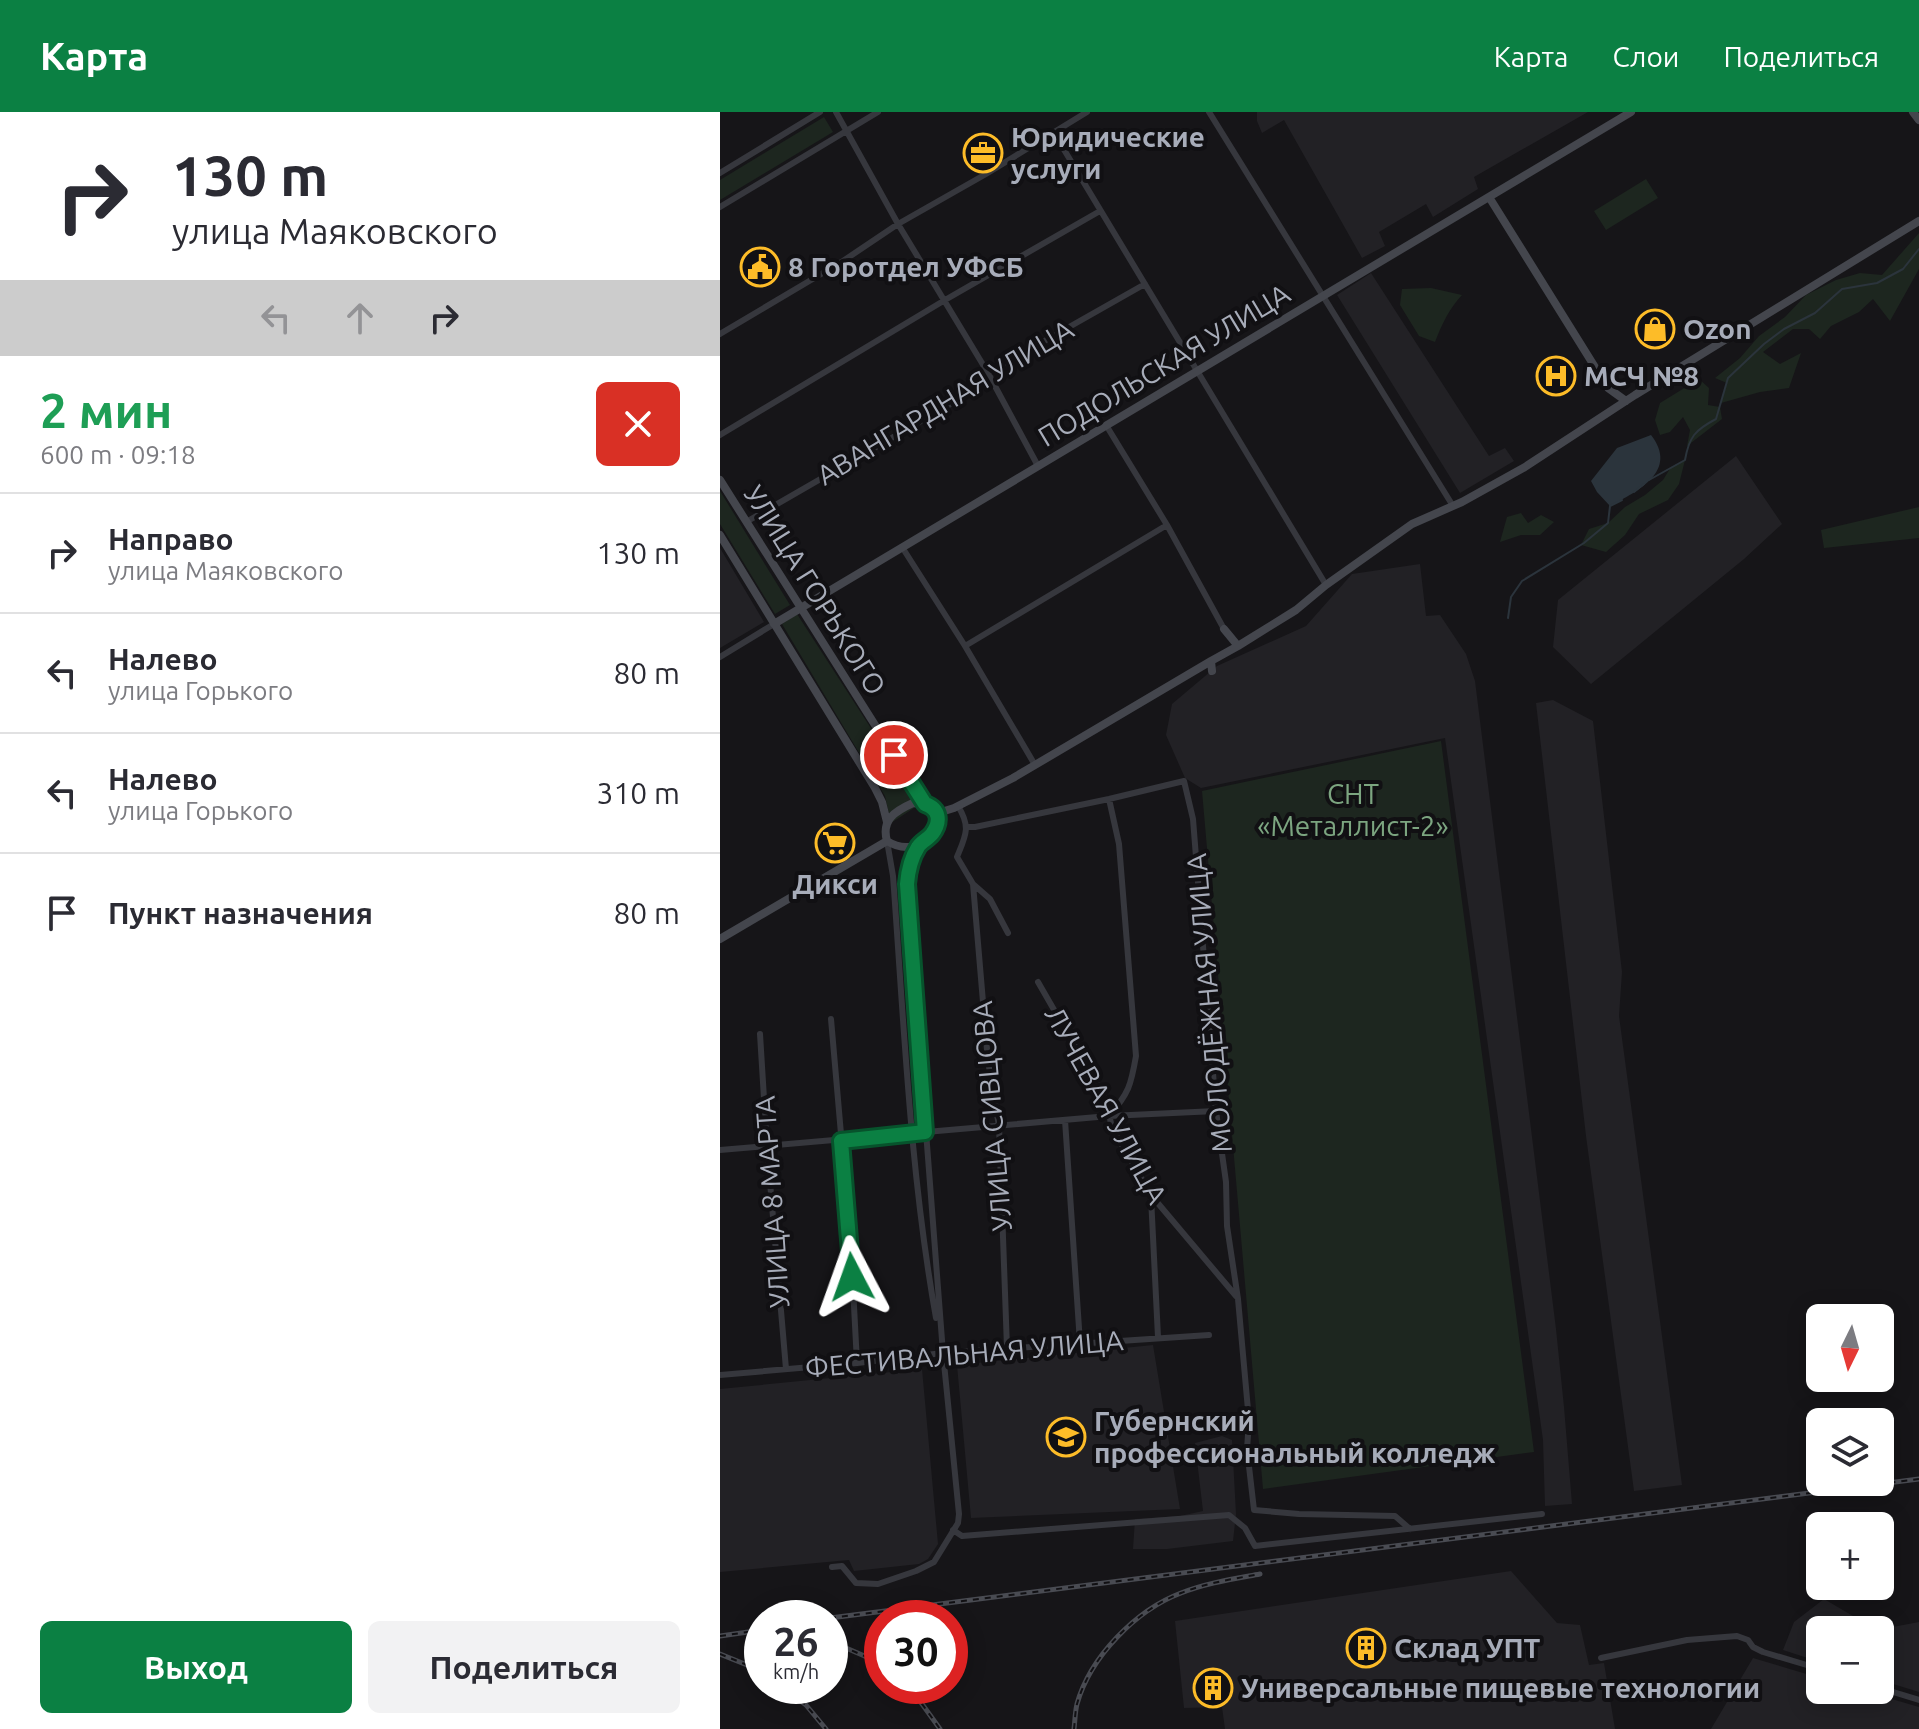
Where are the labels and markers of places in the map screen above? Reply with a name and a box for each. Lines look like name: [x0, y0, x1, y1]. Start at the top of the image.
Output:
place label: Юридические услуги: [1011, 121, 1205, 184]
office icon: Юридические услуги: [962, 132, 1004, 174]
public building icon: 8 Горотдел УФСБ: [739, 246, 781, 288]
place label: 8 Горотдел УФСБ: [788, 251, 1024, 282]
shop icon: Ozon: [1634, 308, 1676, 350]
place label: Ozon: [1683, 313, 1752, 344]
hospital icon: МСЧ №8: [1535, 355, 1577, 397]
place label: МСЧ №8: [1584, 360, 1699, 391]
pin: [860, 721, 928, 789]
supermarket icon: Дикси: [814, 822, 856, 864]
place label: Дикси: [792, 868, 878, 899]
place label: Губернский профессиональный колледж: [1094, 1405, 1495, 1468]
school or university icon: Губернский профессиональный колледж: [1045, 1416, 1087, 1458]
building icon: Склад УПТ: [1345, 1627, 1387, 1669]
place label: Склад УПТ: [1394, 1632, 1541, 1663]
building icon: Универсальные пищевые технологии: [1192, 1667, 1234, 1709]
place label: Универсальные пищевые технологии: [1241, 1672, 1760, 1703]

